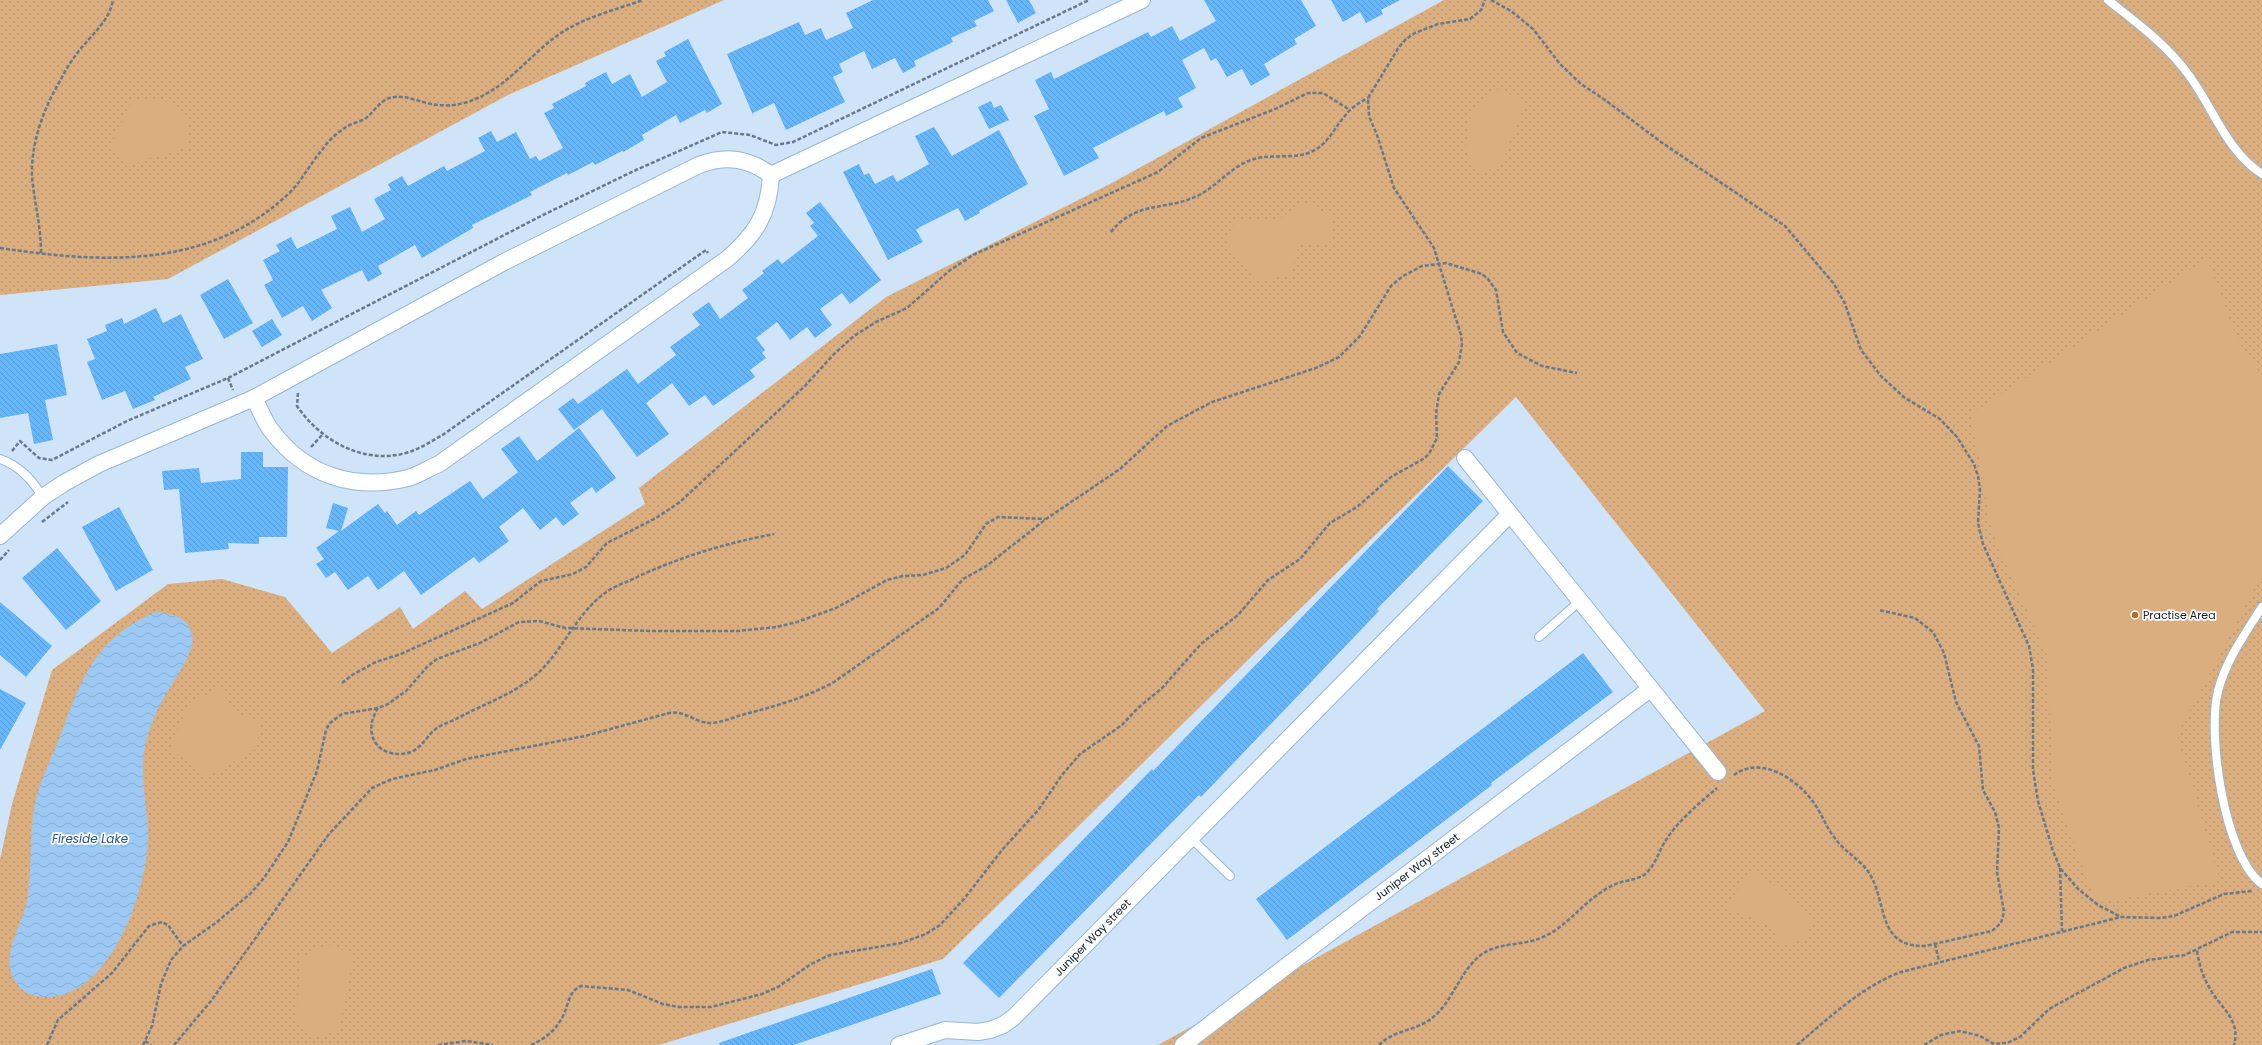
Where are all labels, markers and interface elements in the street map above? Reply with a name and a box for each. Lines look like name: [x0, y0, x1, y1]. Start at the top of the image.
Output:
place label: Practise Area: [2143, 607, 2216, 623]
marker: Practise Area: [2130, 610, 2140, 620]
street label: Juniper Way street: [1371, 829, 1463, 904]
water label: Fireside Lake: [52, 830, 129, 847]
street label: Juniper Way street: [1051, 895, 1134, 980]

